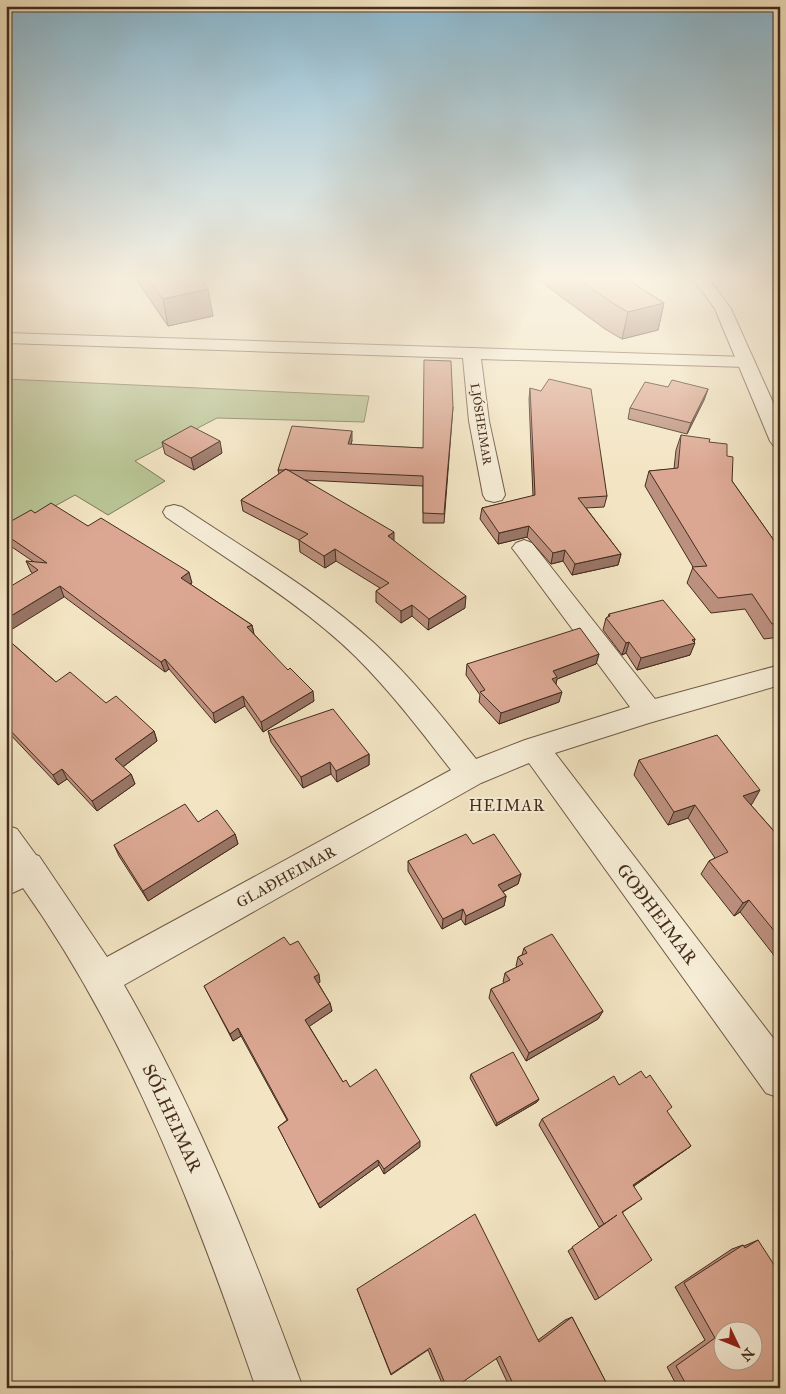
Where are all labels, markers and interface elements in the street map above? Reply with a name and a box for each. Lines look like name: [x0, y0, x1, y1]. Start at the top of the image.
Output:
street label: LJÓSHEIMAR: [467, 382, 496, 466]
district label: HEIMAR: [469, 796, 545, 815]
street label: GLAÐHEIMAR: [233, 842, 339, 912]
street label: GOÐHEIMAR: [612, 859, 703, 970]
street label: SÓLHEIMAR: [137, 1060, 209, 1177]
north arrow: [714, 1322, 764, 1372]
text: N: [737, 1344, 757, 1365]

